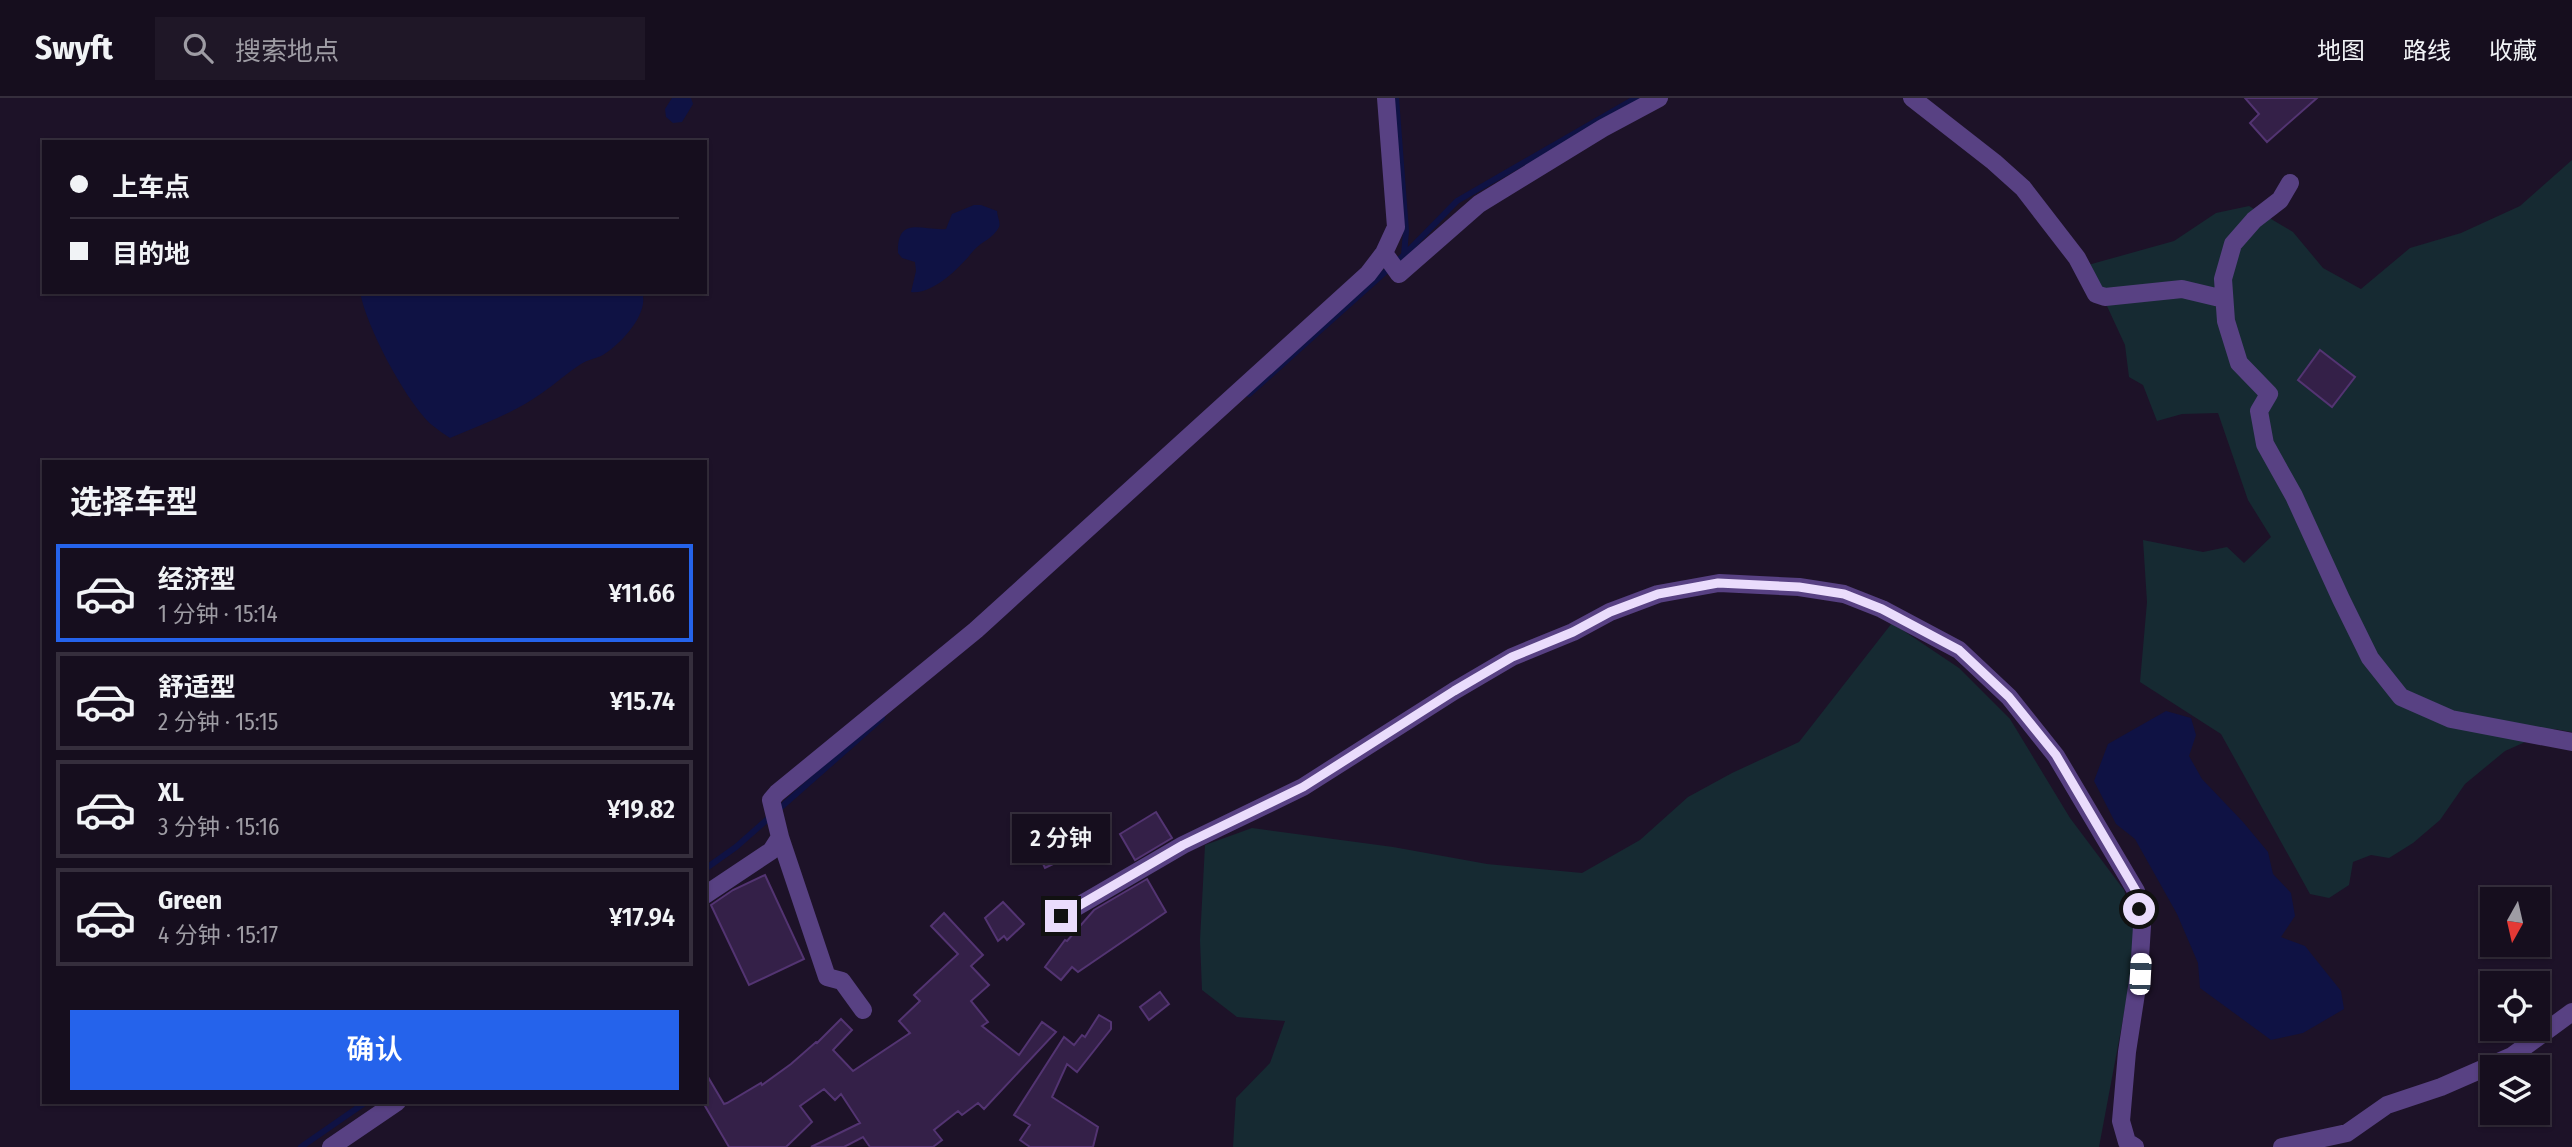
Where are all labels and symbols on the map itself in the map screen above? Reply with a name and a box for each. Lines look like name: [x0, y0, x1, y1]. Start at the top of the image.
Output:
callout: 2 分钟: [1012, 814, 1110, 864]
north arrow: [2480, 887, 2550, 957]
route start: [2123, 893, 2155, 925]
route end: [1045, 900, 1077, 932]
car: [2129, 952, 2152, 996]

